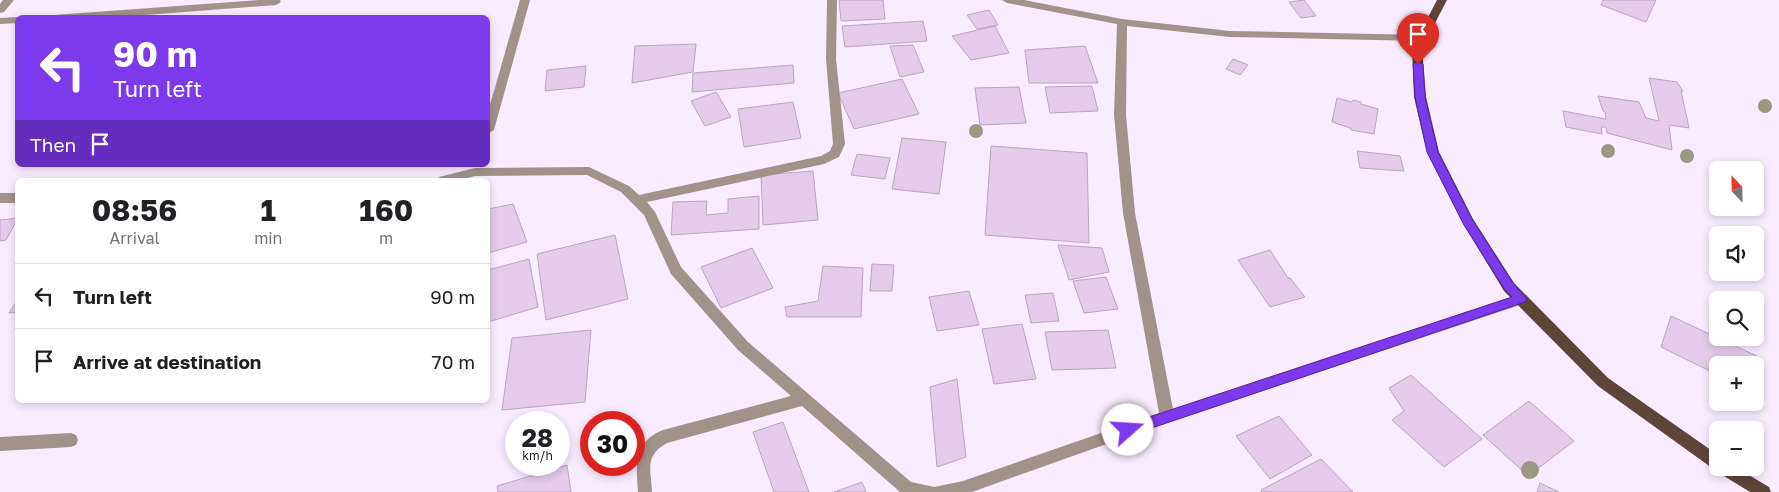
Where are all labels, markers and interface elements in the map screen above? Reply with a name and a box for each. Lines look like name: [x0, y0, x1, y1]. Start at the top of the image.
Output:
pin: [1397, 13, 1439, 64]
icon: arrive: [1404, 20, 1432, 48]
text: 90 m: [113, 33, 197, 75]
icon: left: [30, 35, 95, 100]
text: Turn left: [113, 75, 202, 102]
icon: arrive: [86, 130, 114, 158]
text: Then: [30, 133, 76, 156]
north arrow: [1709, 161, 1764, 216]
map controls: [1709, 161, 1764, 476]
text: 08:56: [92, 192, 177, 228]
text: 1: [261, 192, 276, 228]
text: 160: [359, 192, 413, 228]
button: sound: [1709, 226, 1764, 281]
text: Arrival: [110, 228, 160, 248]
text: min: [254, 228, 282, 248]
text: m: [379, 228, 393, 248]
icon: left: [30, 282, 58, 310]
text: Turn left: [73, 285, 152, 308]
text: 90 m: [430, 285, 475, 308]
button: search: [1709, 291, 1764, 346]
icon: arrive: [30, 347, 58, 375]
text: Arrive at destination: [73, 350, 261, 373]
text: 70 m: [432, 350, 475, 373]
button: +: [1709, 356, 1764, 411]
position arrow: [1101, 403, 1153, 455]
speed limit sign: 30: [580, 411, 645, 476]
button: −: [1709, 421, 1764, 476]
text: 28: [522, 422, 553, 453]
text: km/h: [522, 448, 553, 463]

